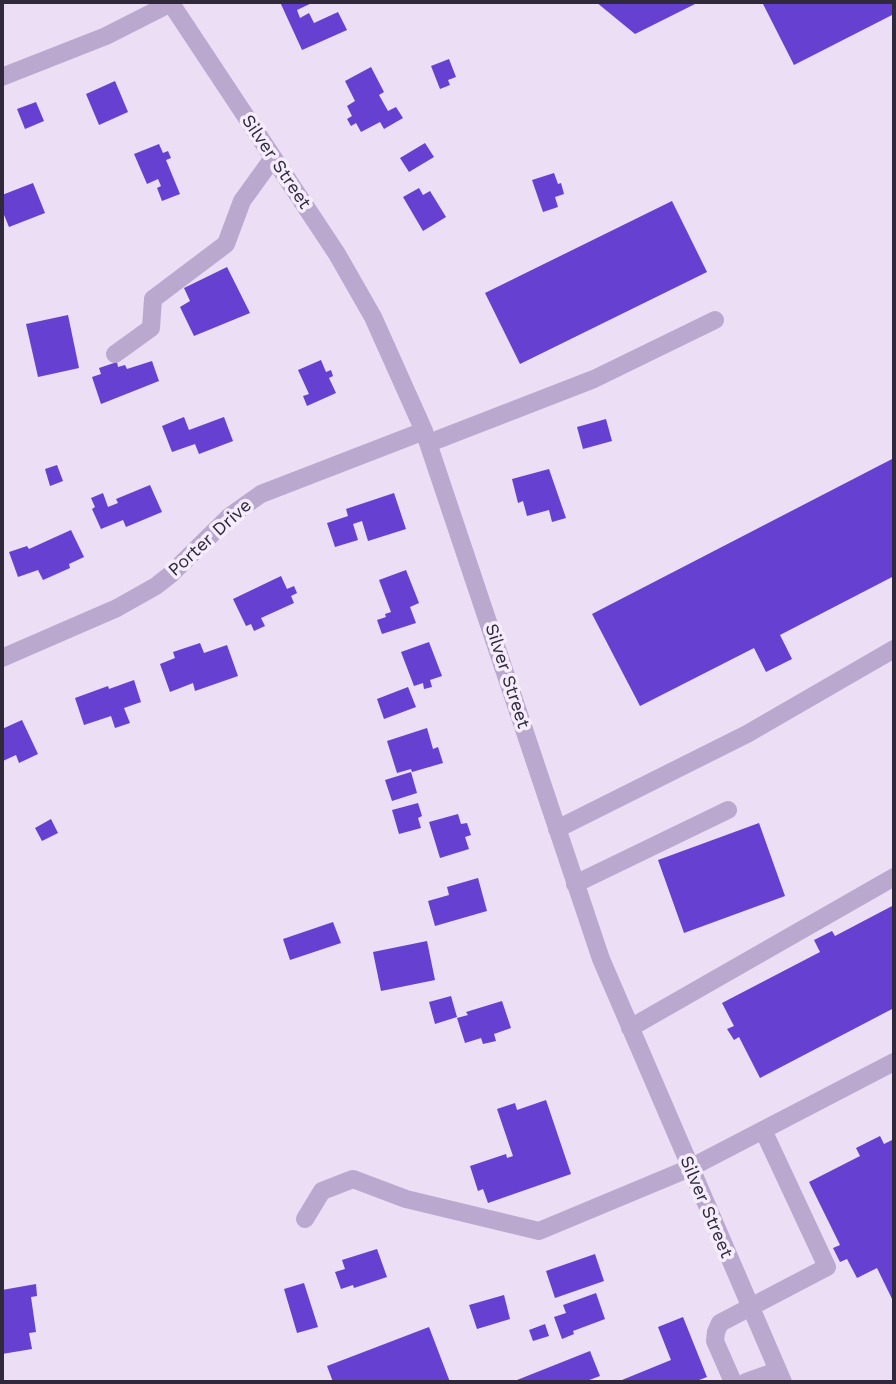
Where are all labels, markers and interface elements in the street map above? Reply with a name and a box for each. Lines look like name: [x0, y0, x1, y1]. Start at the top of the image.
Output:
street label: Silver Street: [237, 111, 315, 213]
street label: Porter Drive: [164, 495, 256, 581]
street label: Silver Street: [480, 621, 534, 731]
street label: Silver Street: [675, 1153, 737, 1261]

